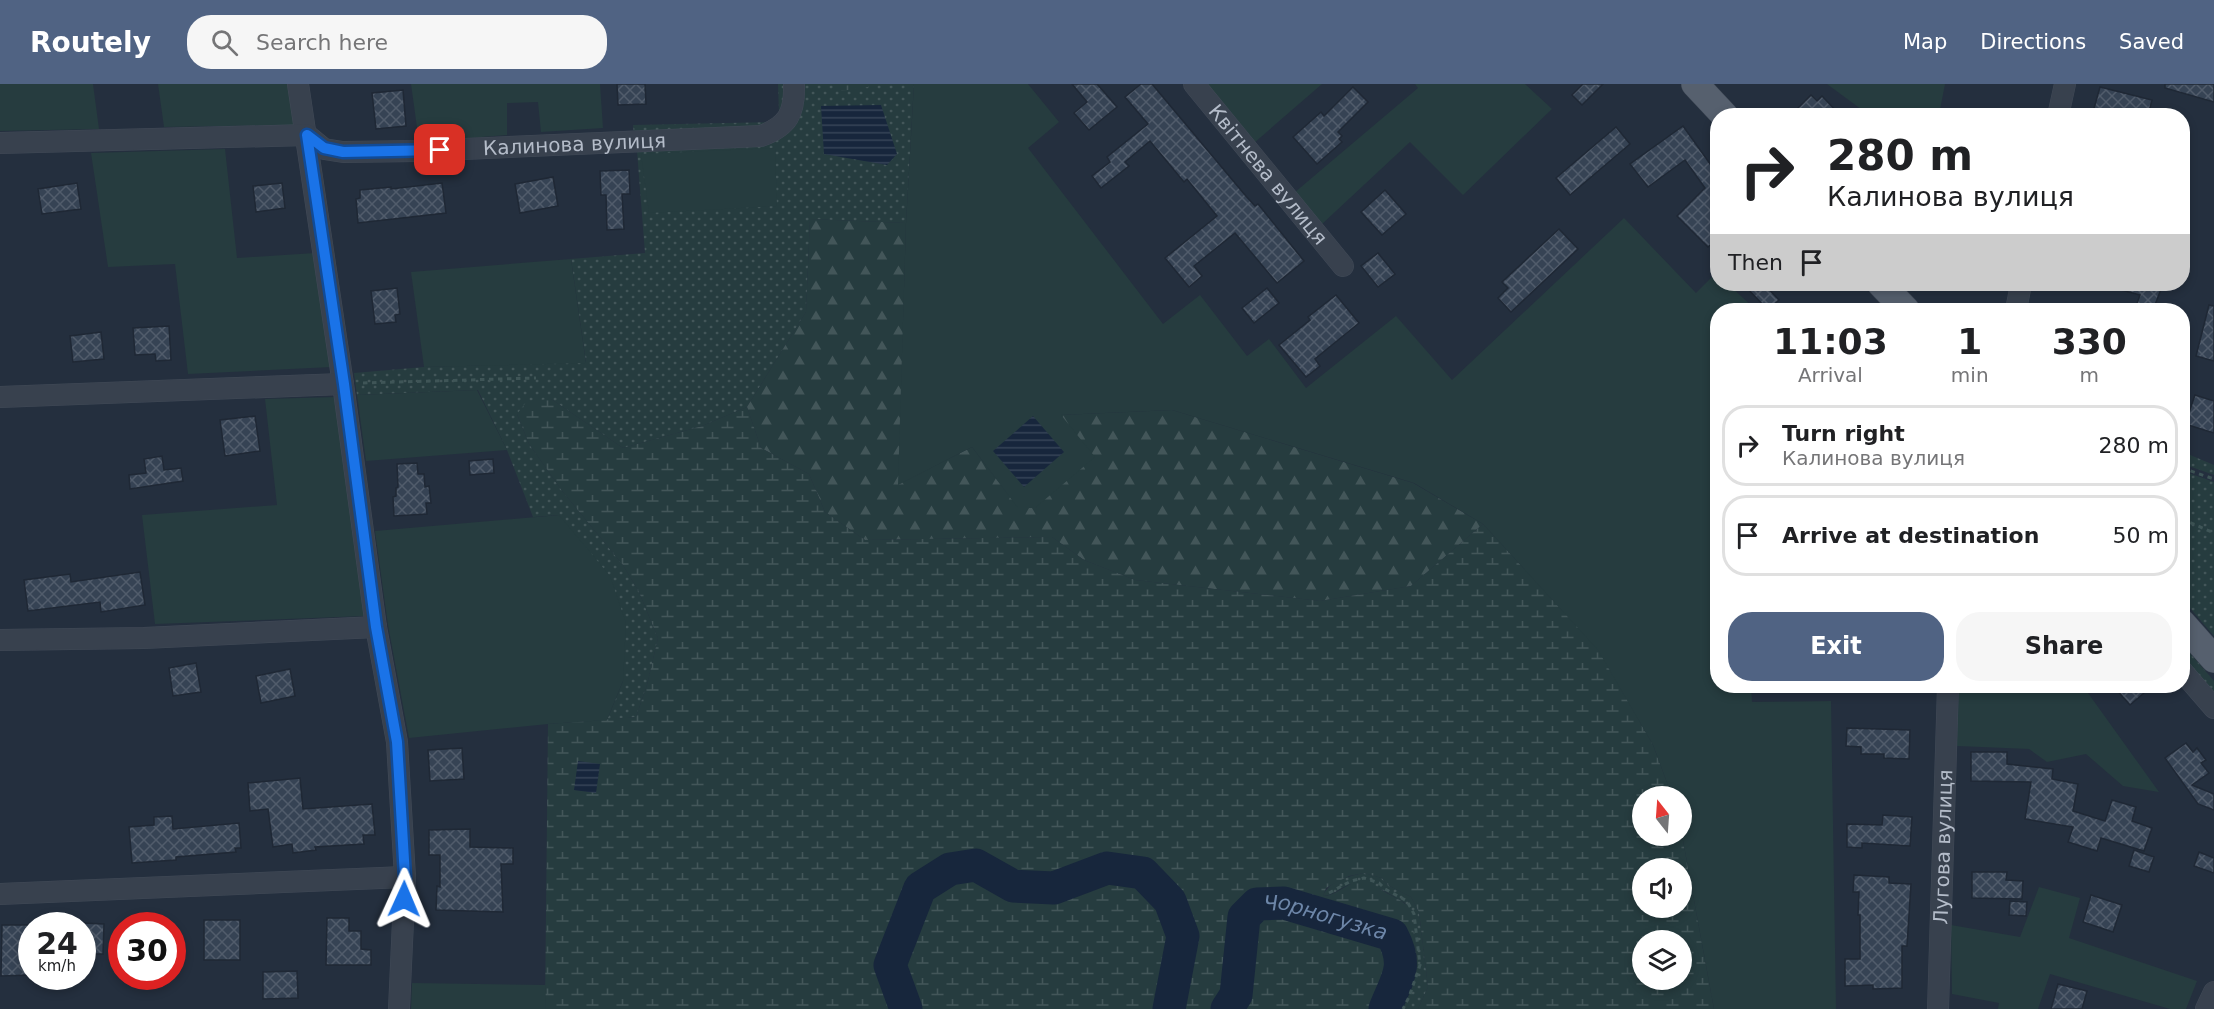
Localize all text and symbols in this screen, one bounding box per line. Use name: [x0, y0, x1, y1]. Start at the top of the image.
search box: [187, 15, 607, 69]
text: Routely: [30, 26, 151, 59]
icon: search: [208, 26, 241, 59]
text: Search here: [256, 30, 388, 55]
text: Map: [1903, 30, 1947, 54]
text: Directions: [1980, 30, 2086, 54]
text: Saved: [2119, 30, 2184, 54]
street label: Квітнева вулиця: [1204, 100, 1333, 249]
pin: [414, 124, 465, 175]
street label: Калинова вулиця: [482, 128, 666, 160]
text: 280 m: [1827, 131, 1973, 180]
icon: right: [1728, 132, 1806, 210]
icon: arrive: [423, 133, 456, 166]
text: Калинова вулиця: [1827, 181, 2074, 212]
icon: arrive: [1795, 246, 1828, 279]
text: Then: [1728, 250, 1783, 275]
text: 11:03: [1773, 321, 1888, 362]
text: 1: [1957, 321, 1982, 362]
text: 330: [2052, 321, 2127, 362]
text: Arrival: [1798, 363, 1863, 387]
text: min: [1951, 363, 1989, 387]
text: m: [2080, 363, 2099, 387]
text: Turn right: [1782, 421, 1905, 446]
icon: right: [1731, 429, 1764, 462]
text: 280 m: [2099, 433, 2169, 458]
text: Калинова вулиця: [1782, 446, 1965, 470]
icon: arrive: [1731, 519, 1764, 552]
text: Arrive at destination: [1782, 523, 2039, 548]
text: 50 m: [2113, 523, 2169, 548]
button: Exit: [1728, 612, 1944, 681]
button: Share: [1956, 612, 2172, 681]
street label: Лугова вулиця: [1929, 769, 1957, 925]
north arrow: [1632, 786, 1692, 846]
map controls: [1632, 786, 1692, 990]
button: sound: [1632, 858, 1692, 918]
position arrow: [372, 867, 436, 931]
water label: Чорногузка: [1263, 890, 1390, 945]
speed limit sign: 30: [108, 912, 186, 990]
text: 24: [36, 926, 78, 961]
button: layers: [1632, 930, 1692, 990]
text: km/h: [38, 957, 76, 975]

